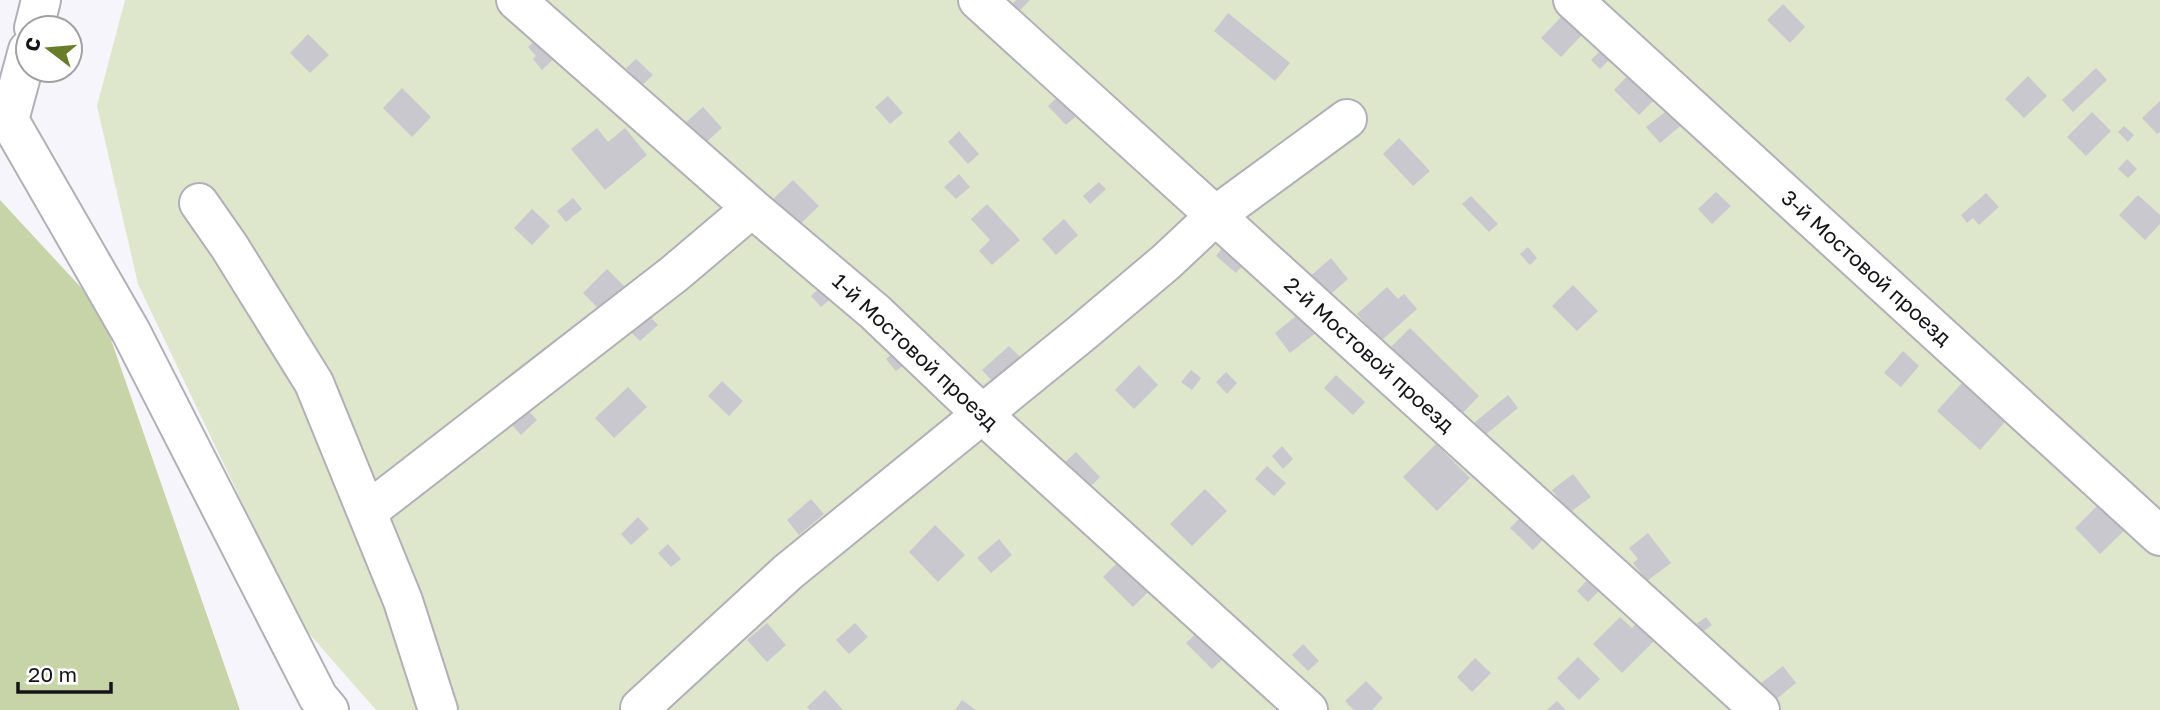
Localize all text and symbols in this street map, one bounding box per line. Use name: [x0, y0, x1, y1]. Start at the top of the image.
north arrow: [14, 14, 84, 84]
text: С: [19, 35, 45, 54]
street label: 3-й Мостовой проезд: [1776, 184, 1957, 351]
street label: 1-й Мостовой проезд: [827, 268, 1004, 435]
street label: 2-й Мостовой проезд: [1279, 271, 1460, 438]
scale bar: [18, 650, 110, 694]
text: 20 m: [28, 661, 77, 687]

